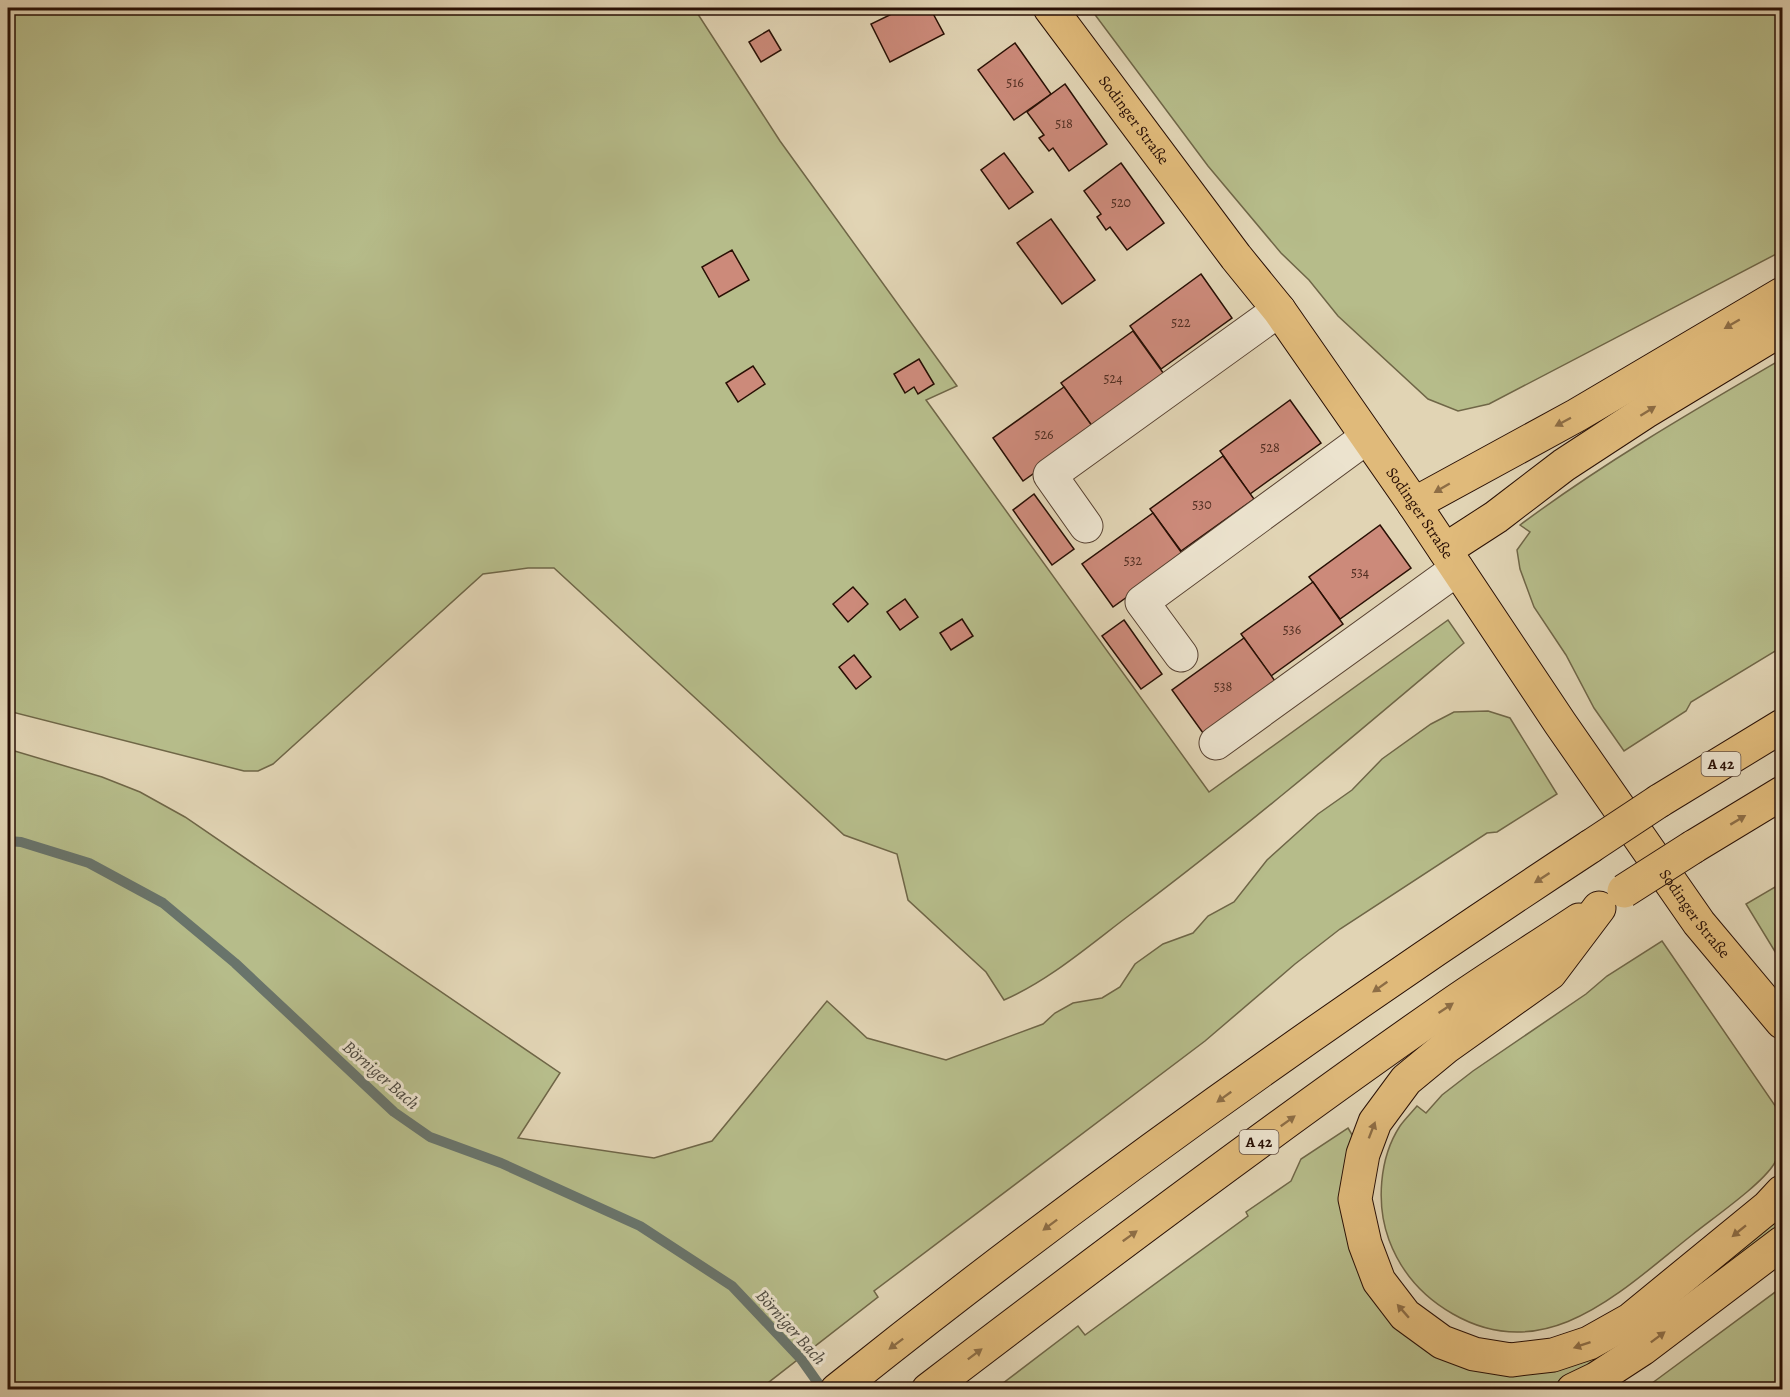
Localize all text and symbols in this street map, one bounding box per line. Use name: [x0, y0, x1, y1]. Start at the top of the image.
street label: Sodinger Straße: [1093, 71, 1174, 169]
house number: 516: [1006, 73, 1024, 92]
house number: 518: [1055, 114, 1073, 133]
house number: 520: [1111, 193, 1131, 212]
house number: 522: [1171, 313, 1191, 332]
one-way arrow: [1723, 319, 1740, 329]
house number: 524: [1103, 369, 1123, 388]
one-way arrow: [1640, 406, 1656, 417]
one-way arrow: [1555, 417, 1572, 427]
house number: 526: [1034, 425, 1054, 444]
house number: 528: [1260, 438, 1280, 457]
street label: Sodinger Straße: [1381, 463, 1459, 563]
one-way arrow: [1434, 483, 1451, 493]
house number: 530: [1192, 495, 1212, 514]
house number: 532: [1124, 551, 1143, 570]
house number: 534: [1351, 563, 1369, 582]
house number: 536: [1283, 620, 1301, 639]
house number: 538: [1214, 677, 1233, 696]
road number: A 42: [1702, 752, 1740, 776]
one-way arrow: [1730, 815, 1746, 826]
street label: Sodinger Straße: [1654, 865, 1735, 963]
one-way arrow: [1534, 872, 1550, 883]
one-way arrow: [1372, 981, 1388, 992]
one-way arrow: [1438, 1002, 1454, 1014]
water label: Börniger Bach: [337, 1035, 425, 1115]
one-way arrow: [1217, 1091, 1233, 1103]
one-way arrow: [1279, 1115, 1295, 1127]
one-way arrow: [1367, 1121, 1377, 1139]
road number: A 42: [1240, 1130, 1278, 1154]
one-way arrow: [1043, 1219, 1058, 1231]
one-way arrow: [1731, 1224, 1747, 1237]
one-way arrow: [1122, 1230, 1137, 1242]
water label: Börniger Bach: [750, 1284, 832, 1370]
one-way arrow: [1397, 1304, 1410, 1319]
one-way arrow: [1651, 1331, 1666, 1343]
one-way arrow: [888, 1337, 903, 1349]
one-way arrow: [1573, 1341, 1591, 1351]
one-way arrow: [967, 1348, 983, 1360]

